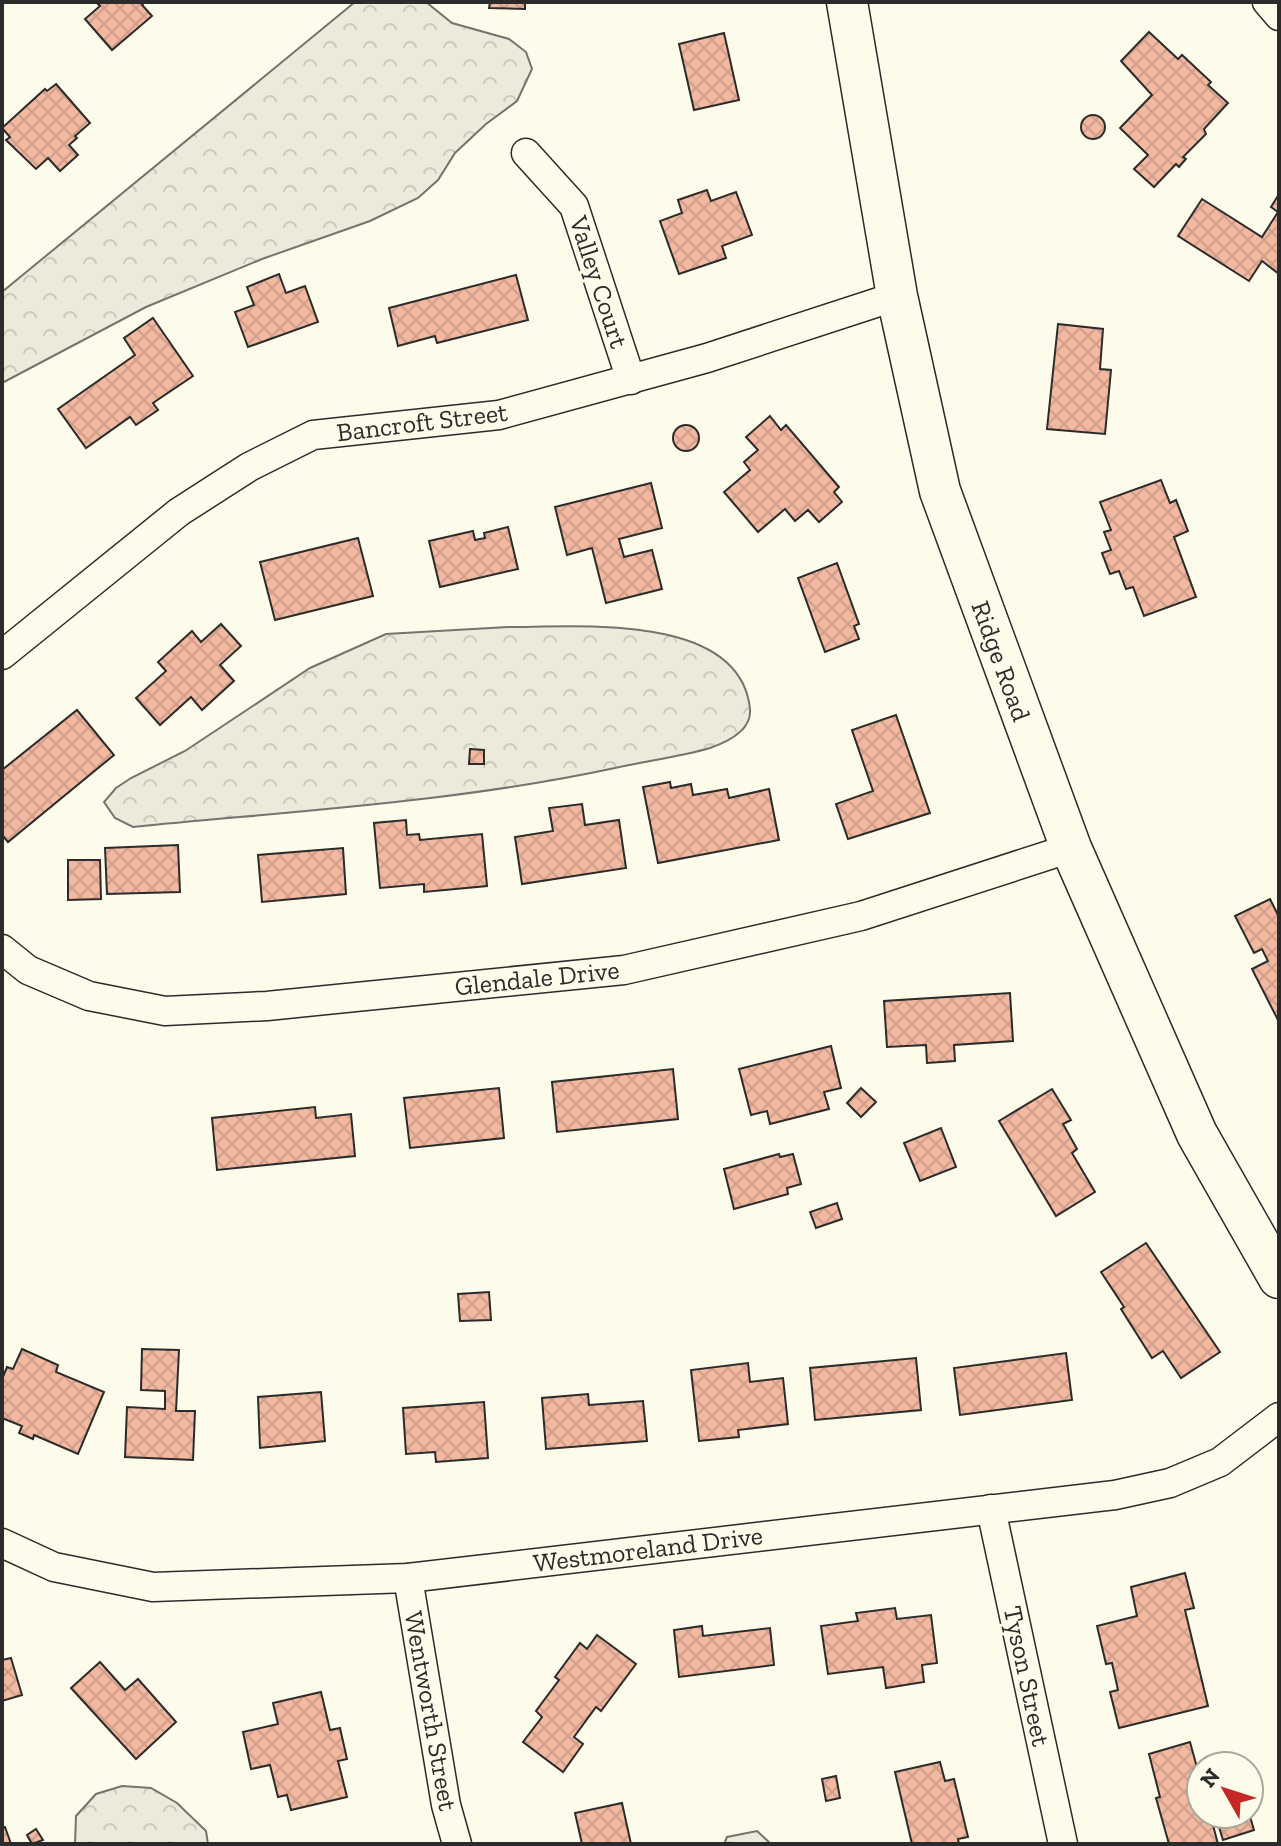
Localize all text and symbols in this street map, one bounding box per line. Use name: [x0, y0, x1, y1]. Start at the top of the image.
street label: Valley Court: [562, 211, 636, 353]
street label: Bancroft Street: [335, 396, 510, 448]
street label: Ridge Road: [964, 596, 1038, 726]
street label: Glendale Drive: [453, 953, 621, 1003]
street label: Westmoreland Drive: [531, 1519, 765, 1579]
street label: Tyson Street: [997, 1603, 1058, 1749]
street label: Wentworth Street: [398, 1609, 464, 1814]
north arrow: [1185, 1750, 1265, 1830]
text: N: [1194, 1763, 1226, 1793]

